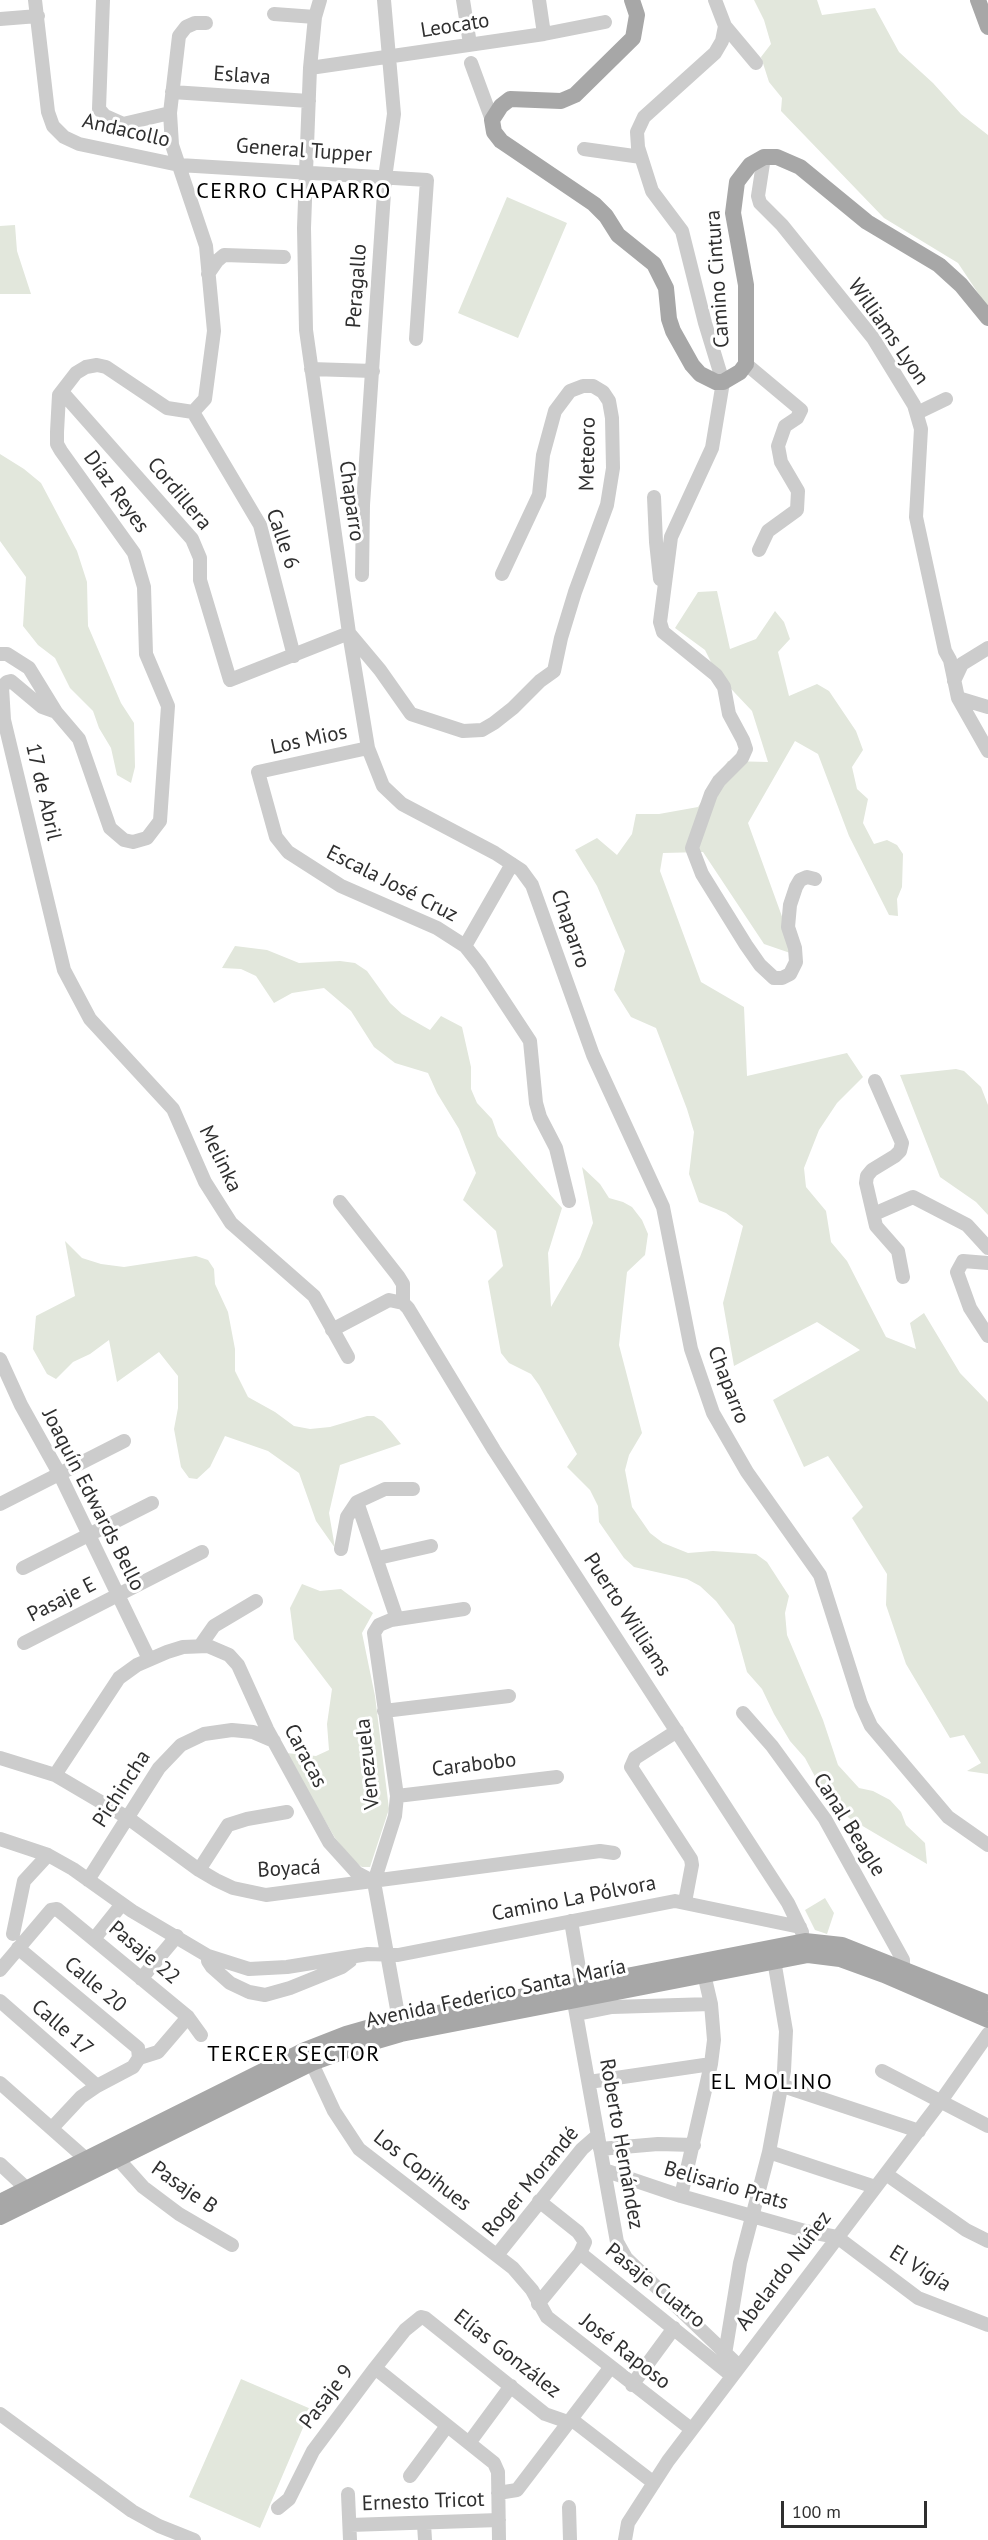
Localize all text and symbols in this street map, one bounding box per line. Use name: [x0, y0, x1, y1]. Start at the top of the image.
street label: Leocato: [419, 8, 491, 44]
street label: Eslava: [213, 61, 271, 91]
street label: Andacollo: [80, 109, 172, 153]
street label: General Tupper: [235, 134, 373, 168]
district label: CERRO CHAPARRO: [196, 179, 392, 205]
street label: Camino Cintura: [701, 209, 735, 349]
street label: Peragallo: [341, 243, 373, 329]
street label: Williams Lyon: [842, 274, 934, 390]
street label: Meteoro: [575, 417, 601, 491]
street label: Díaz Reyes: [78, 446, 154, 538]
street label: Cordillera: [141, 453, 217, 535]
street label: Chaparro: [333, 459, 369, 543]
street label: Calle 6: [260, 506, 304, 572]
street label: Los Mios: [268, 720, 350, 760]
street label: 17 de Abril: [20, 741, 66, 843]
street label: Escala José Cruz: [322, 840, 462, 928]
street label: Chaparro: [545, 887, 595, 971]
street label: Melinka: [193, 1122, 247, 1196]
street label: Chaparro: [702, 1343, 754, 1427]
street label: Joaquín Edwards Bello: [36, 1405, 150, 1595]
street label: Puerto Williams: [578, 1549, 676, 1681]
street label: Pasaje E: [23, 1572, 101, 1628]
street label: Venezuela: [351, 1717, 385, 1811]
street label: Caracas: [278, 1720, 332, 1792]
street label: Pichincha: [88, 1746, 156, 1832]
street label: Carabobo: [430, 1747, 518, 1783]
street label: Canal Beagle: [807, 1769, 891, 1881]
street label: Boyacá: [257, 1855, 321, 1883]
street label: Camino La Pólvora: [490, 1871, 658, 1927]
street label: Pasaje 22: [103, 1916, 185, 1990]
street label: Calle 20: [59, 1952, 131, 2018]
street label: Avenida Federico Santa María: [364, 1954, 628, 2034]
street label: Calle 17: [26, 1994, 98, 2062]
district label: TERCER SECTOR: [207, 2042, 381, 2068]
street label: Roberto Hernández: [594, 2057, 648, 2231]
district label: EL MOLINO: [711, 2070, 833, 2096]
street label: Roger Morandé: [478, 2122, 584, 2242]
street label: Los Copihues: [368, 2125, 476, 2217]
street label: Pasaje B: [146, 2156, 222, 2220]
street label: Belisario Prats: [661, 2156, 791, 2216]
street label: Abelardo Núñez: [731, 2206, 837, 2336]
street label: Pasaje Cuatro: [600, 2238, 710, 2334]
street label: El Vigía: [885, 2240, 955, 2298]
street label: Elías González: [448, 2304, 566, 2404]
street label: José Raposo: [575, 2309, 675, 2395]
street label: Pasaje 9: [295, 2360, 359, 2434]
street label: Ernesto Tricot: [361, 2487, 485, 2517]
scale bar: [784, 2489, 930, 2527]
text: 100 m: [792, 2500, 841, 2523]

